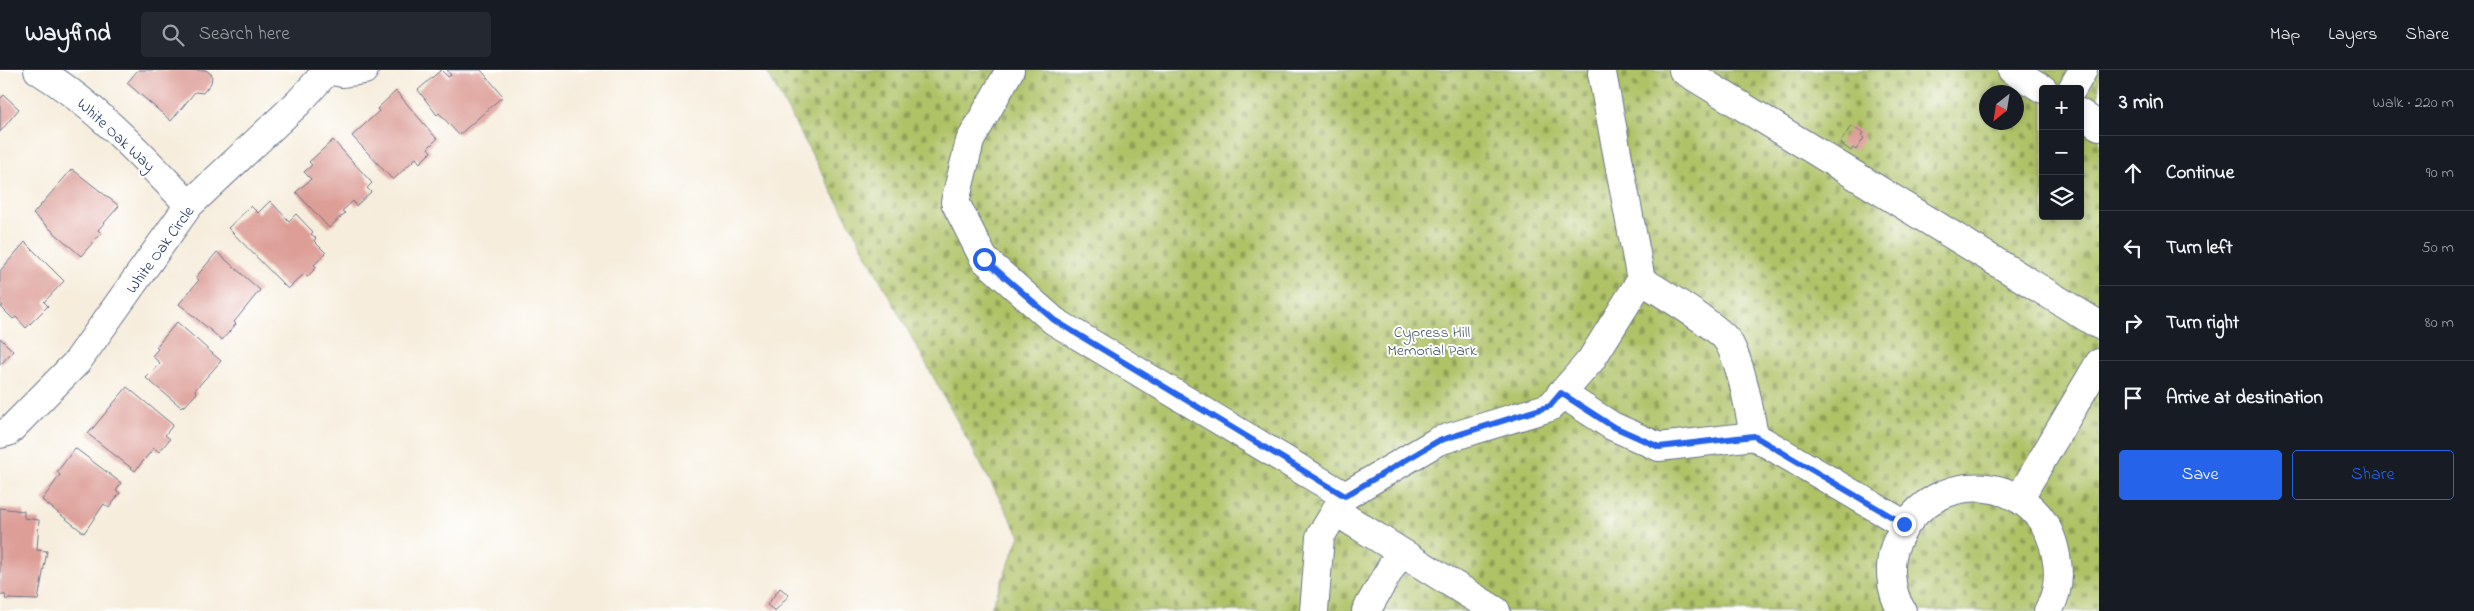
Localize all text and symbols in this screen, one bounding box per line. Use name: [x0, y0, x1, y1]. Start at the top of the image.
search box: [141, 12, 491, 57]
text: Wayfind: [25, 17, 111, 52]
icon: search: [159, 21, 187, 49]
text: Search here: [199, 21, 290, 48]
text: Map: [2270, 22, 2300, 48]
text: Layers: [2328, 22, 2378, 48]
text: Share: [2406, 22, 2449, 48]
north arrow: [1979, 85, 2024, 130]
map controls: [2039, 85, 2084, 220]
button: +: [2039, 85, 2084, 130]
text: 3 min: [2119, 88, 2163, 118]
text: Walk · 220 m: [2373, 91, 2454, 115]
street label: White Oak Way: [71, 93, 160, 178]
button: −: [2039, 130, 2084, 175]
icon: ahead: [2119, 159, 2147, 187]
text: Continue: [2166, 160, 2234, 187]
text: 90 m: [2426, 161, 2454, 185]
button: layers: [2039, 175, 2084, 220]
street label: White Oak Circle: [121, 201, 201, 299]
icon: left: [2119, 234, 2147, 262]
text: Turn left: [2166, 235, 2233, 262]
text: 50 m: [2422, 236, 2454, 260]
route start: [973, 248, 996, 271]
icon: right: [2119, 309, 2147, 337]
text: Turn right: [2166, 310, 2239, 337]
text: 80 m: [2425, 311, 2454, 335]
park label: Cypress Hill Memorial Park: [1387, 321, 1478, 363]
icon: arrive: [2119, 384, 2147, 412]
text: Arrive at destination: [2166, 385, 2323, 412]
button: Save: [2119, 450, 2282, 500]
button: Share: [2292, 450, 2454, 500]
route end: [1893, 513, 1916, 536]

